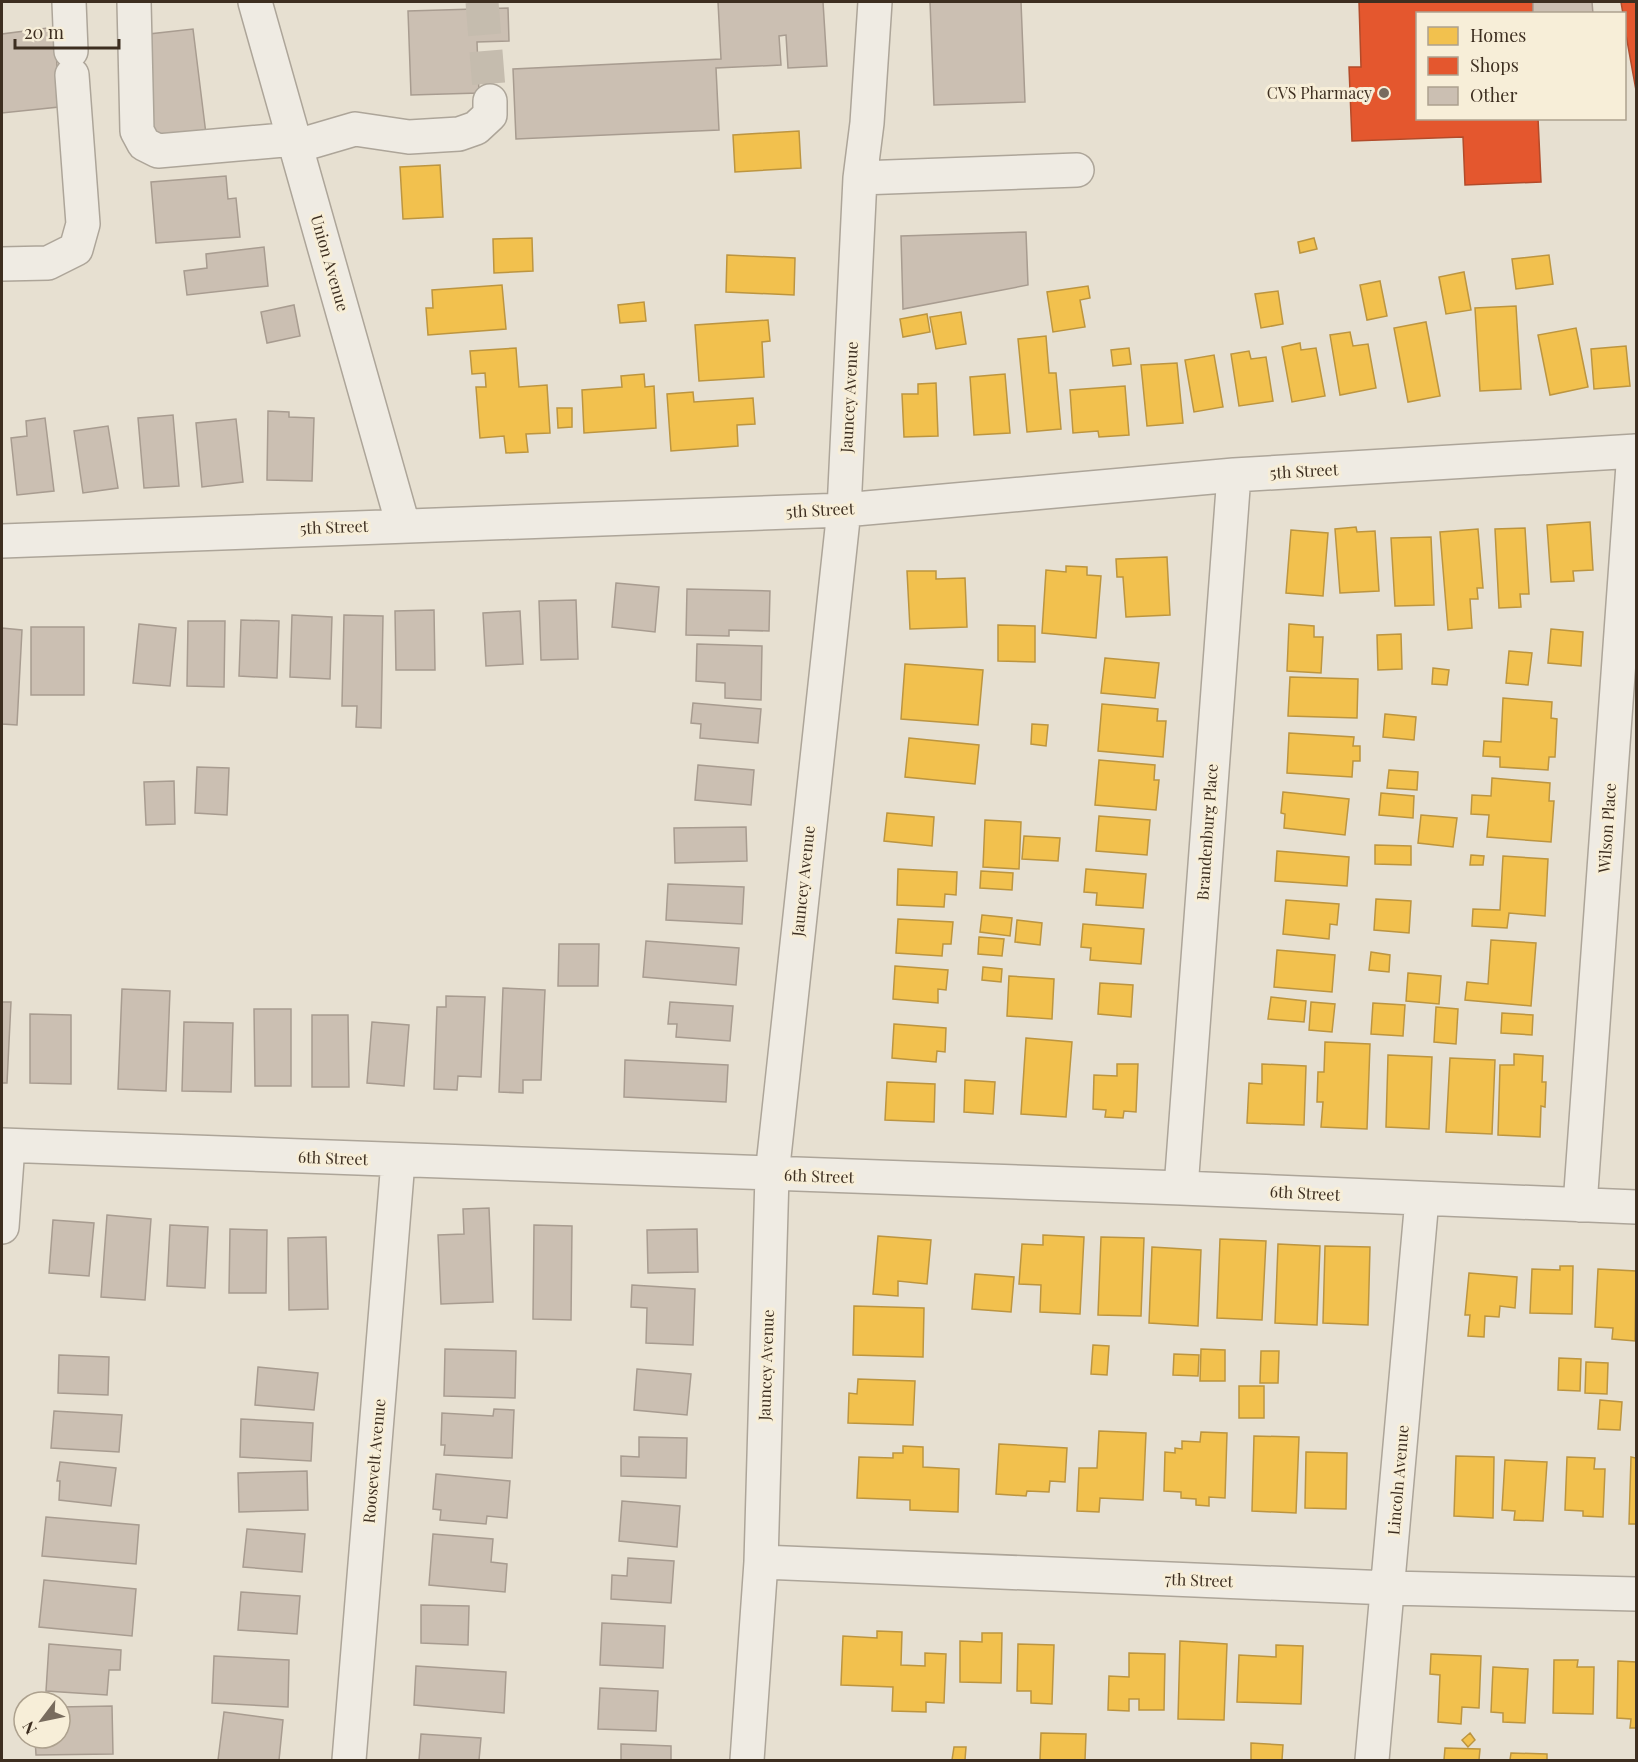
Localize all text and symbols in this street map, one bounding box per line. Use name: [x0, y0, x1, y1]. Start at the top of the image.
scale bar: [15, 12, 118, 50]
legend: [1416, 12, 1626, 120]
text: 20 m: [24, 20, 64, 44]
text: Homes: [1470, 23, 1526, 47]
text: Shops: [1470, 53, 1519, 77]
place label: CVS Pharmacy: [1267, 82, 1372, 103]
text: Other: [1470, 83, 1517, 107]
marker: CVS Pharmacy: [1377, 86, 1391, 100]
street label: Union Avenue: [307, 212, 354, 314]
street label: Jauncey Avenue: [835, 341, 862, 454]
street label: 5th Street: [1269, 458, 1339, 483]
street label: 5th Street: [785, 497, 855, 522]
street label: 5th Street: [299, 515, 369, 538]
street label: Brandenburg Place: [1191, 763, 1222, 901]
street label: Wilson Place: [1593, 782, 1620, 875]
street label: Jauncey Avenue: [786, 825, 819, 938]
street label: 6th Street: [298, 1146, 369, 1169]
street label: 6th Street: [784, 1164, 855, 1187]
street label: 6th Street: [1269, 1180, 1341, 1205]
street label: Jauncey Avenue: [753, 1309, 778, 1422]
street label: Roosevelt Avenue: [358, 1398, 389, 1524]
street label: Lincoln Avenue: [1382, 1424, 1413, 1536]
street label: 7th Street: [1164, 1568, 1234, 1591]
north arrow: [12, 1690, 72, 1750]
text: N: [17, 1717, 41, 1739]

